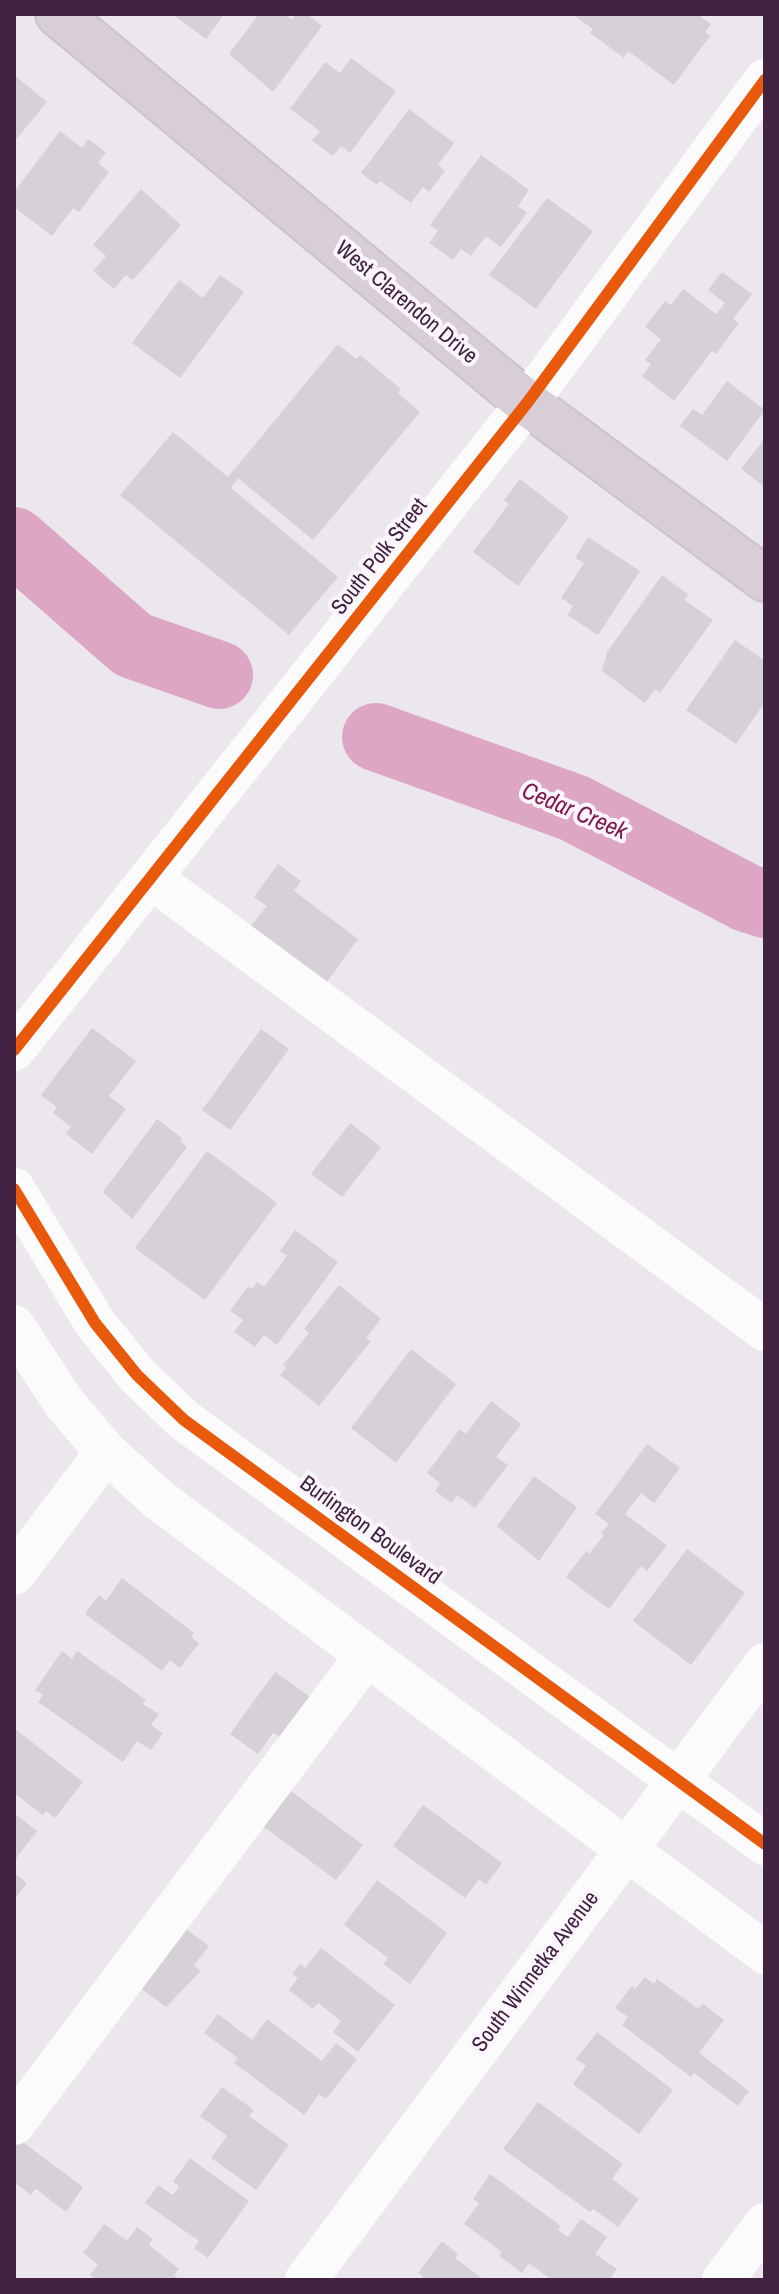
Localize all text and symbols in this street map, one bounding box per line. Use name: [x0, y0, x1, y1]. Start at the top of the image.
street label: West Clarendon Drive: [330, 236, 482, 370]
street label: South Polk Street: [326, 494, 434, 620]
water label: Cedar Creek: [517, 777, 631, 847]
street label: Burlington Boulevard: [294, 1471, 446, 1591]
street label: South Winnetka Avenue: [467, 1886, 605, 2058]

